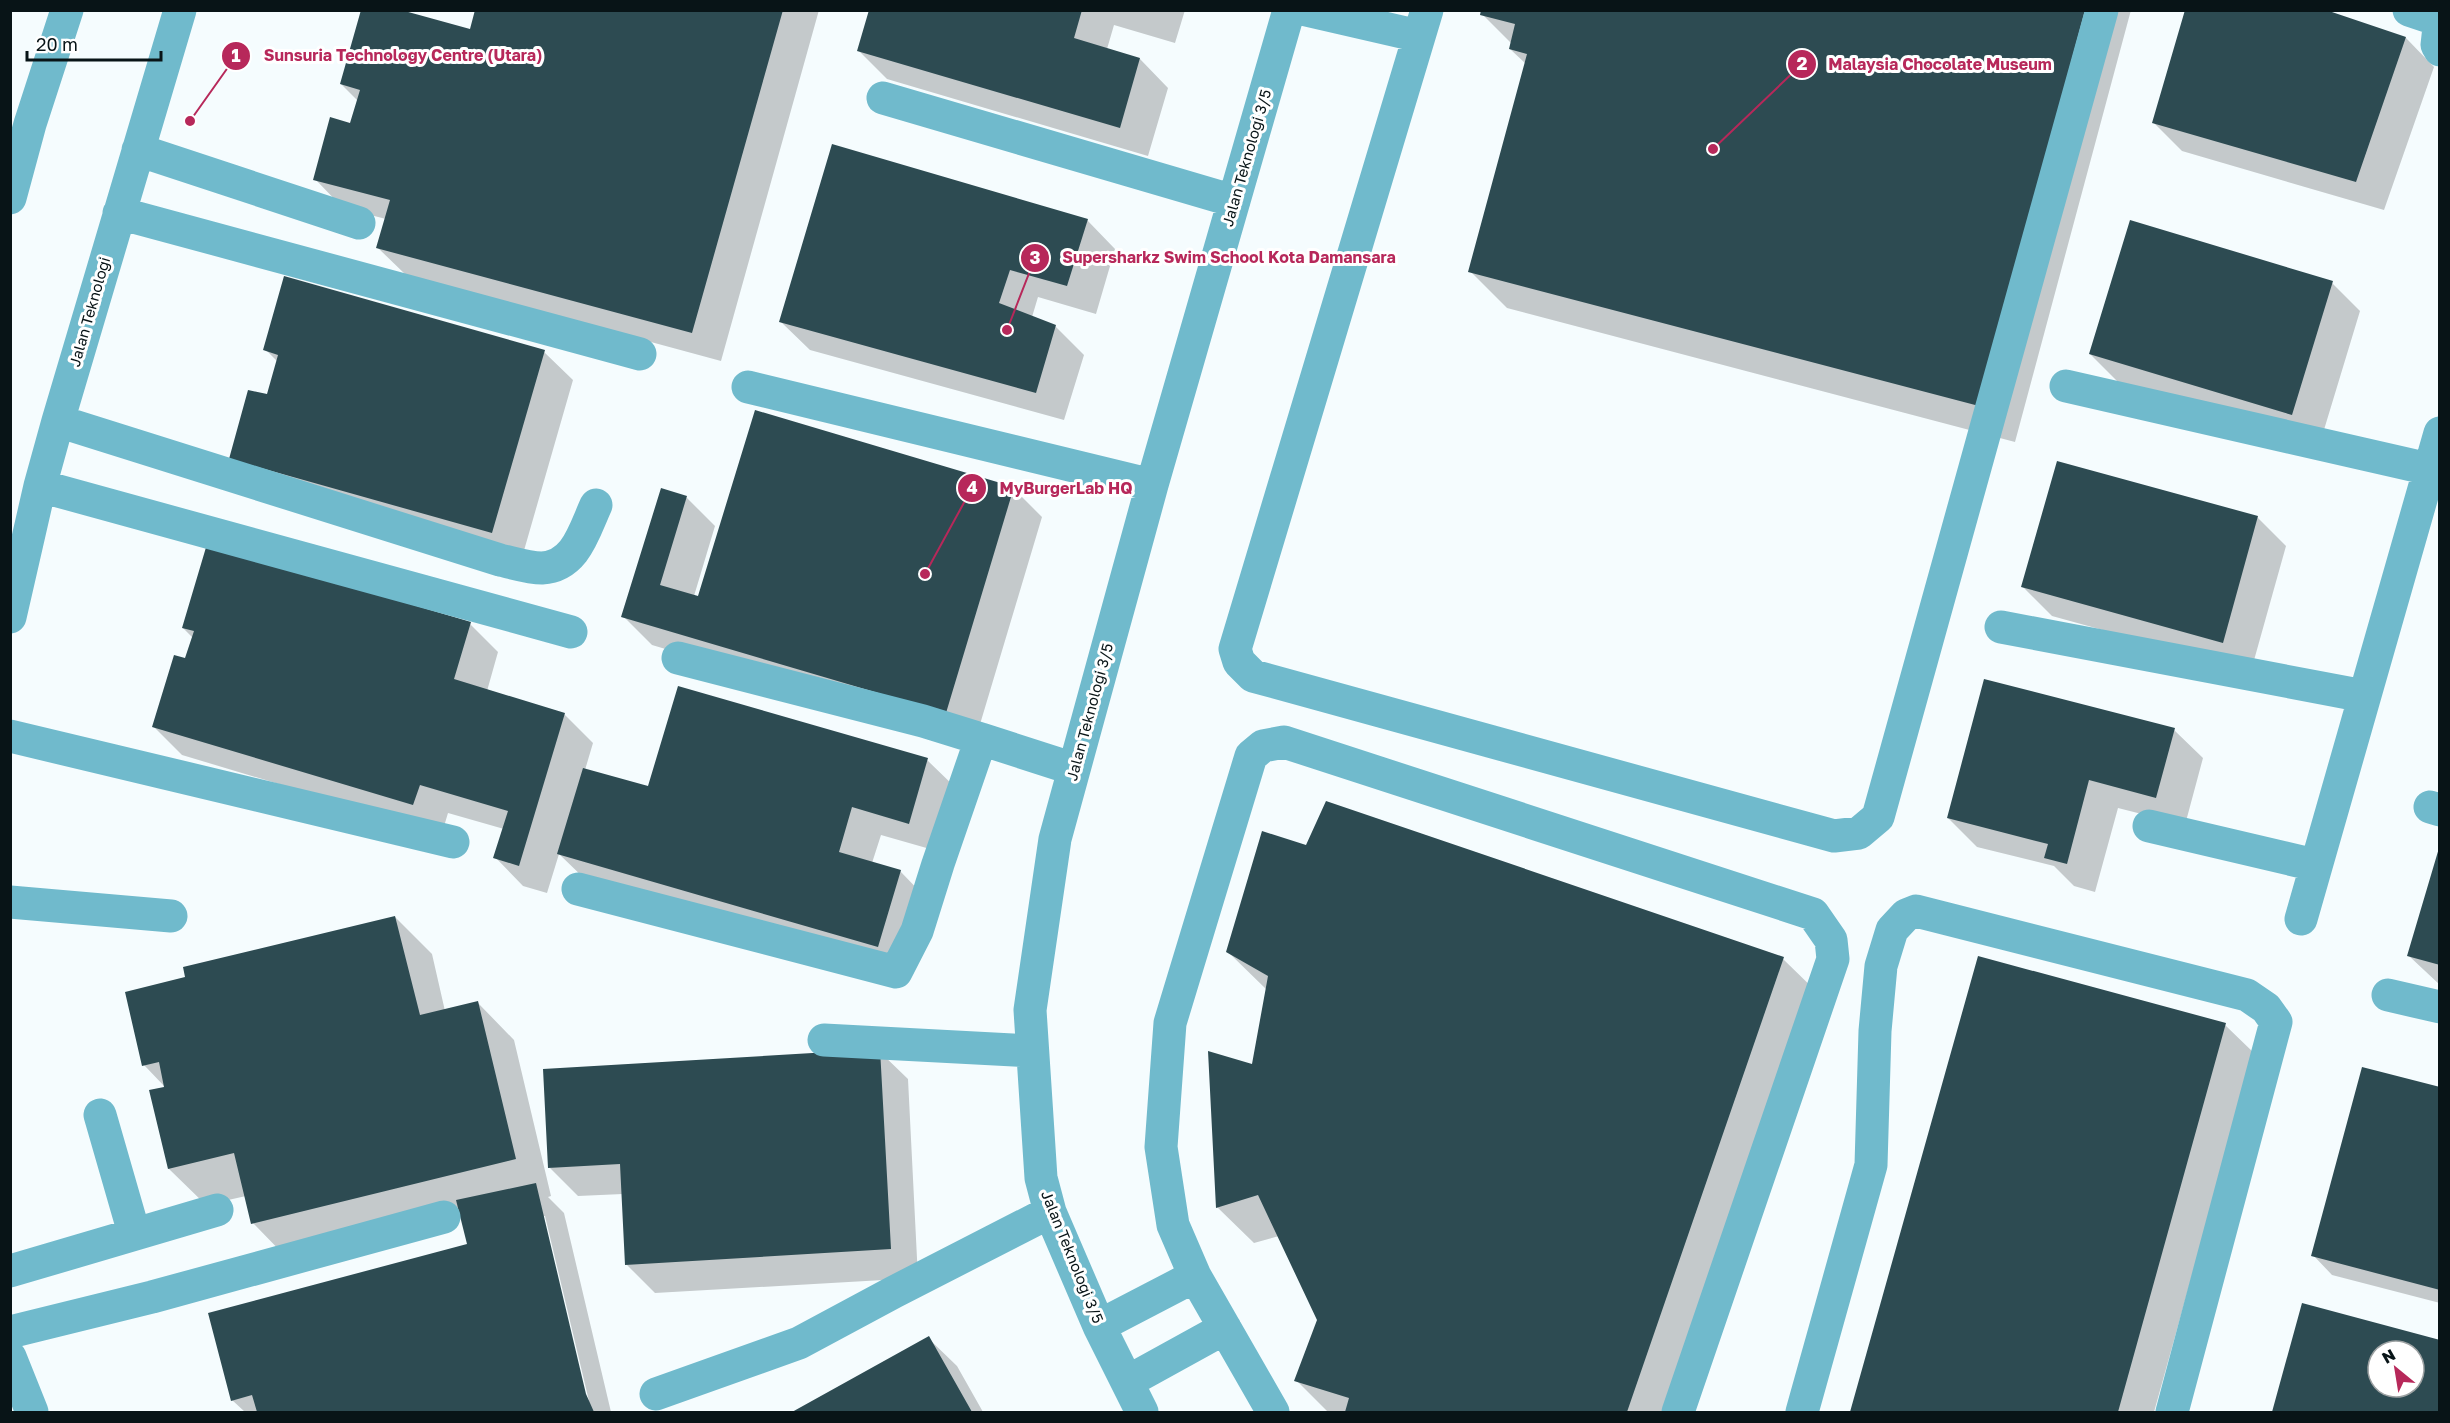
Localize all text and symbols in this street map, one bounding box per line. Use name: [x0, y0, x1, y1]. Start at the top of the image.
scale bar: [27, 24, 160, 62]
text: 20 m: [36, 33, 78, 55]
callout: Sunsuria Technology Centre (Utara): [221, 39, 554, 73]
text: 1: [231, 44, 241, 66]
text: Sunsuria Technology Centre (Utara): [264, 45, 542, 65]
callout: Malaysia Chocolate Museum: [1787, 47, 2064, 81]
text: 2: [1797, 52, 1808, 74]
text: Malaysia Chocolate Museum: [1828, 54, 2052, 74]
street label: Jalan Teknologi 3/5: [1218, 87, 1274, 228]
callout: Supersharkz Swim School Kota Damansara: [1020, 241, 1408, 275]
text: 3: [1030, 246, 1041, 268]
text: Supersharkz Swim School Kota Damansara: [1062, 247, 1396, 267]
street label: Jalan Teknologi: [65, 255, 113, 369]
callout: MyBurgerLab HQ: [957, 471, 1144, 505]
text: 4: [966, 476, 978, 498]
text: MyBurgerLab HQ: [999, 478, 1133, 498]
street label: Jalan Teknologi 3/5: [1062, 641, 1116, 783]
street label: Jalan Teknologi 3/5: [1038, 1188, 1108, 1326]
north arrow: [2366, 1339, 2426, 1399]
text: N: [2378, 1344, 2399, 1368]

